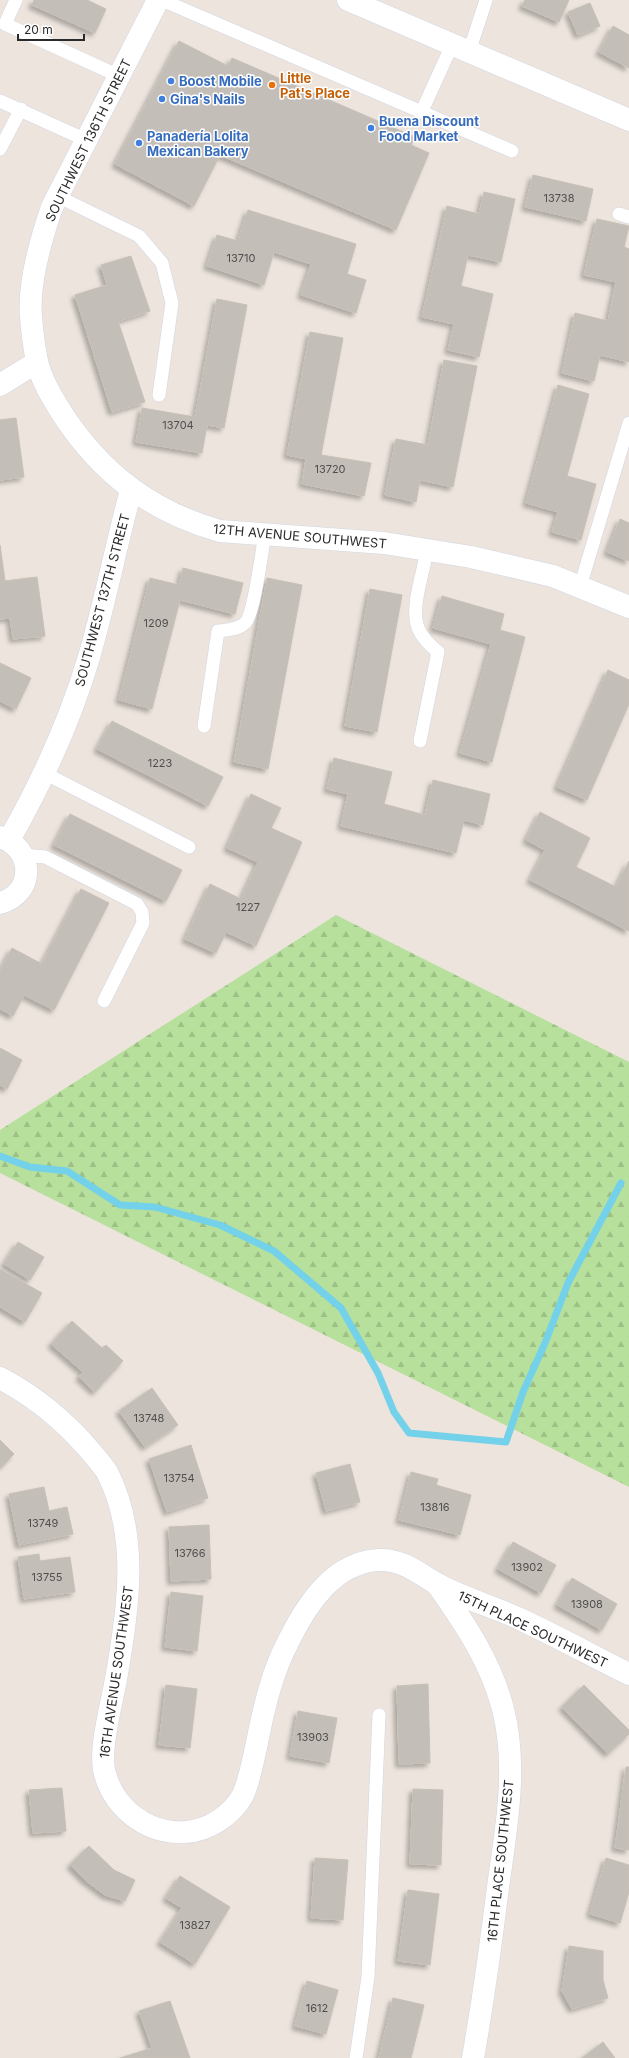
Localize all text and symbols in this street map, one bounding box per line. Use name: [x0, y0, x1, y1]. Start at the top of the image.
scale bar: [18, 16, 84, 42]
text: 20 m: [24, 22, 53, 37]
street label: SOUTHWEST 136TH STREET: [42, 56, 134, 224]
place label: Little Pat's Place: [280, 70, 350, 101]
place label: Boost Mobile: [179, 73, 262, 89]
marker: Boost Mobile: [166, 76, 176, 86]
marker: Little Pat's Place: [267, 80, 277, 90]
place label: Gina's Nails: [170, 91, 245, 107]
marker: Gina's Nails: [157, 94, 167, 104]
place label: Buena Discount Food Market: [379, 113, 479, 144]
marker: Buena Discount Food Market: [366, 123, 376, 133]
place label: Panadería Lolita Mexican Bakery: [147, 128, 249, 159]
marker: Panadería Lolita Mexican Bakery: [134, 138, 144, 148]
house number: 13738: [544, 191, 575, 205]
house number: 13710: [227, 251, 256, 265]
house number: 13704: [162, 418, 194, 432]
house number: 13720: [314, 462, 346, 476]
street label: SOUTHWEST 137TH STREET: [71, 512, 133, 688]
street label: 12TH AVENUE SOUTHWEST: [213, 520, 387, 552]
house number: 1209: [144, 616, 169, 630]
house number: 1223: [148, 756, 173, 770]
house number: 1227: [236, 900, 260, 914]
house number: 13748: [134, 1411, 165, 1425]
house number: 13754: [163, 1471, 195, 1485]
house number: 13816: [420, 1500, 450, 1514]
house number: 13749: [28, 1516, 59, 1530]
house number: 13766: [175, 1546, 206, 1560]
house number: 13902: [511, 1560, 543, 1574]
house number: 13755: [32, 1570, 63, 1584]
street label: 16TH AVENUE SOUTHWEST: [96, 1585, 136, 1759]
street label: 15TH PLACE SOUTHWEST: [456, 1587, 610, 1671]
house number: 13908: [571, 1597, 603, 1611]
house number: 13903: [297, 1730, 329, 1744]
street label: 16TH PLACE SOUTHWEST: [483, 1779, 517, 1943]
house number: 13827: [179, 1918, 211, 1932]
house number: 1612: [306, 2001, 328, 2015]

